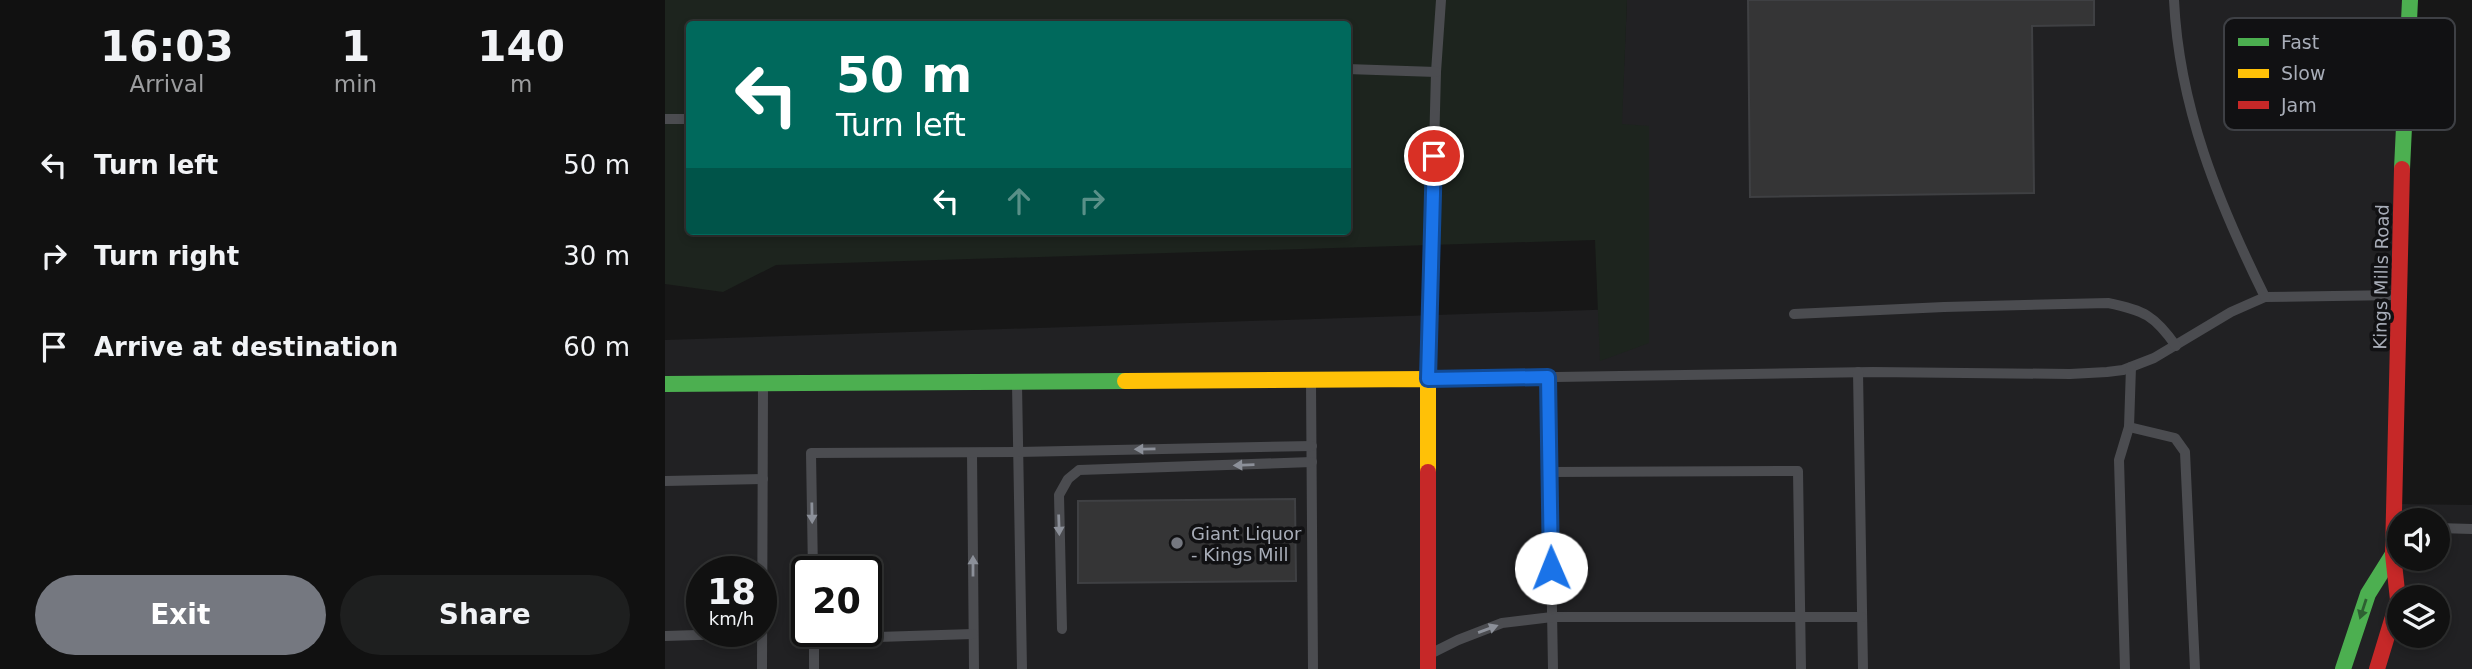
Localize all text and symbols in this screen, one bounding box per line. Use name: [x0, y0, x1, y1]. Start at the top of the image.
legend: [2224, 18, 2455, 130]
text: 16:03: [100, 22, 234, 71]
text: 1: [341, 22, 370, 71]
text: 140: [477, 22, 565, 71]
text: Fast: [2281, 31, 2319, 53]
text: 50 m: [836, 47, 972, 104]
icon: left: [721, 49, 812, 140]
text: Slow: [2281, 62, 2326, 84]
text: Arrival: [130, 71, 204, 97]
text: min: [334, 71, 377, 97]
text: m: [510, 71, 532, 97]
text: Jam: [2280, 94, 2317, 116]
text: Turn left: [836, 106, 966, 144]
pin: [1404, 126, 1464, 186]
icon: arrive: [1415, 137, 1453, 175]
icon: left: [35, 146, 73, 184]
text: Turn left: [94, 150, 218, 180]
text: 50 m: [563, 150, 630, 180]
icon: left: [927, 182, 965, 220]
icon: ahead: [1000, 182, 1038, 220]
icon: right: [1073, 182, 1111, 220]
street label: Kings Mills Road: [2369, 204, 2393, 350]
icon: right: [35, 237, 73, 275]
text: Turn right: [94, 241, 239, 271]
text: 30 m: [563, 241, 630, 271]
icon: arrive: [35, 328, 73, 366]
text: Arrive at destination: [94, 332, 398, 362]
text: 60 m: [563, 332, 630, 362]
one-way arrow: [1134, 444, 1156, 455]
one-way arrow: [1232, 459, 1254, 470]
one-way arrow: [806, 502, 818, 524]
map controls: [2387, 508, 2450, 648]
button: sound: [2387, 508, 2450, 571]
one-way arrow: [1054, 514, 1065, 536]
place label: Giant Liquor - Kings Mill: [1191, 523, 1302, 565]
position arrow: [1514, 531, 1588, 605]
marker: Giant Liquor - Kings Mill: [1169, 535, 1185, 551]
one-way arrow: [967, 554, 979, 576]
speed limit sign: 20: [791, 556, 882, 647]
text: 18: [707, 572, 756, 612]
button: Exit: [35, 575, 326, 655]
button: Share: [340, 575, 630, 655]
button: layers: [2387, 585, 2450, 648]
one-way arrow: [2357, 598, 2367, 619]
text: km/h: [709, 608, 754, 629]
one-way arrow: [1477, 623, 1498, 634]

